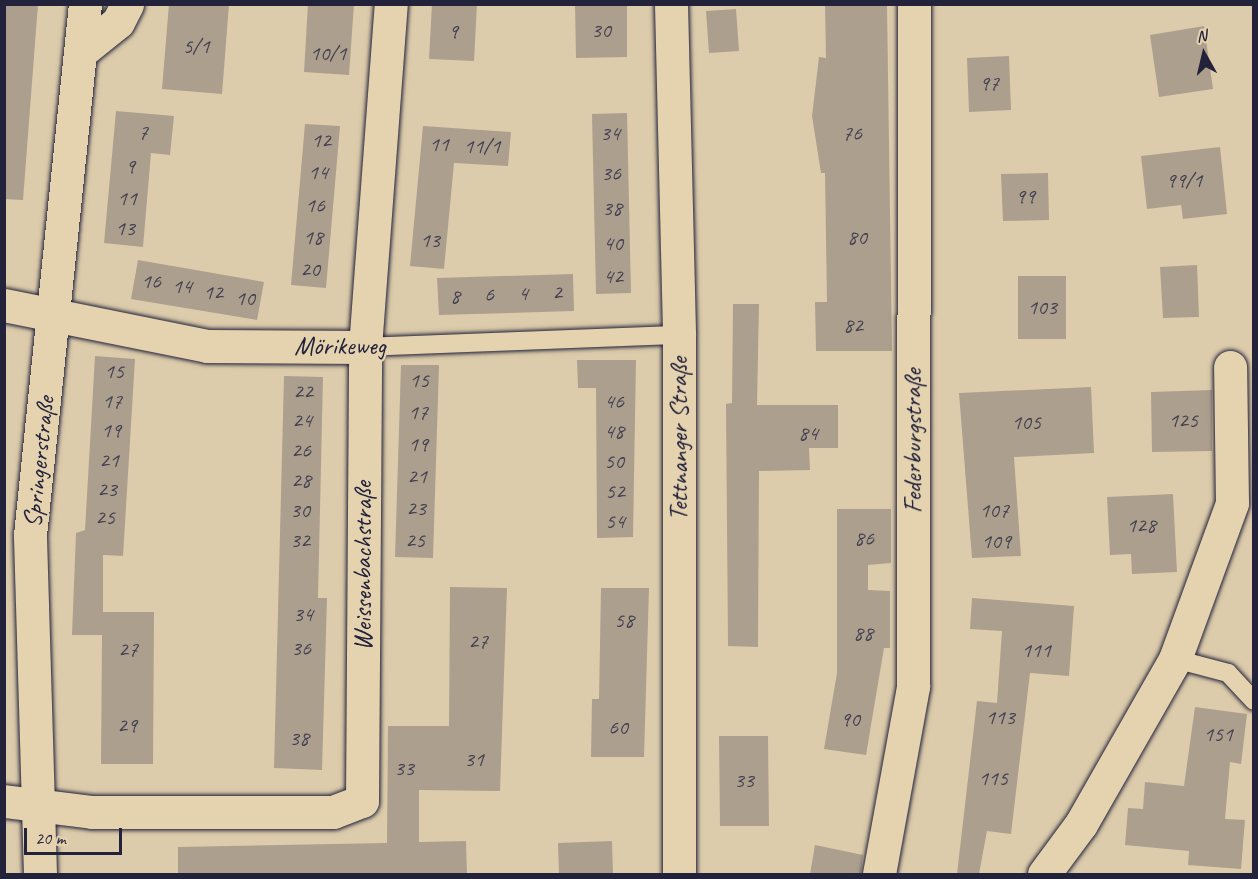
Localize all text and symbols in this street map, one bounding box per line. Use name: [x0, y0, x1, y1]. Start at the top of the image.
house number: 30: [591, 18, 611, 44]
house number: 9: [448, 19, 458, 45]
north arrow: [1174, 24, 1234, 84]
text: N: [1195, 26, 1208, 47]
house number: 5/1: [182, 34, 210, 60]
house number: 10/1: [310, 41, 346, 67]
house number: 97: [979, 71, 999, 97]
house number: 7: [138, 120, 148, 146]
house number: 34: [600, 121, 620, 147]
house number: 76: [842, 121, 862, 147]
house number: 12: [311, 128, 331, 154]
house number: 11: [429, 132, 449, 158]
house number: 11/1: [464, 134, 500, 160]
house number: 9: [125, 154, 135, 180]
house number: 14: [308, 160, 328, 186]
house number: 36: [601, 161, 621, 187]
house number: 99/1: [1166, 168, 1202, 194]
house number: 99: [1015, 184, 1035, 210]
house number: 11: [117, 186, 137, 212]
house number: 16: [305, 193, 325, 219]
house number: 38: [602, 196, 622, 222]
house number: 13: [115, 216, 135, 242]
house number: 18: [303, 225, 323, 251]
house number: 80: [847, 225, 867, 251]
house number: 13: [420, 228, 440, 254]
house number: 40: [603, 231, 623, 257]
house number: 20: [300, 257, 320, 283]
house number: 42: [603, 264, 623, 290]
house number: 16: [141, 269, 161, 295]
house number: 14: [172, 274, 192, 300]
house number: 12: [203, 280, 223, 306]
house number: 2: [552, 280, 562, 306]
house number: 4: [518, 281, 528, 307]
house number: 6: [484, 282, 494, 308]
house number: 8: [450, 284, 460, 310]
house number: 10: [235, 286, 255, 312]
house number: 103: [1027, 295, 1057, 321]
house number: 82: [843, 313, 863, 339]
street label: Mörikeweg: [294, 330, 386, 362]
street label: Tettnanger Straße: [663, 357, 695, 521]
house number: 15: [104, 359, 124, 385]
house number: 15: [409, 368, 429, 394]
street label: Federburgstraße: [897, 369, 929, 513]
house number: 22: [293, 379, 313, 405]
house number: 17: [102, 389, 122, 415]
house number: 46: [604, 389, 624, 415]
street label: Springerstraße: [17, 395, 61, 529]
house number: 17: [408, 400, 428, 426]
house number: 24: [292, 408, 312, 434]
house number: 125: [1168, 408, 1198, 434]
house number: 105: [1011, 410, 1041, 436]
house number: 19: [101, 418, 121, 444]
house number: 48: [604, 419, 624, 445]
house number: 84: [798, 421, 818, 447]
house number: 19: [408, 432, 428, 458]
house number: 26: [291, 438, 311, 464]
house number: 21: [99, 448, 119, 474]
house number: 50: [604, 449, 624, 475]
house number: 21: [407, 464, 427, 490]
house number: 28: [291, 468, 311, 494]
house number: 23: [97, 477, 117, 503]
house number: 52: [605, 479, 625, 505]
street label: Weissenbachstraße: [347, 481, 379, 651]
house number: 23: [406, 496, 426, 522]
house number: 30: [290, 498, 310, 524]
house number: 107: [979, 498, 1009, 524]
house number: 25: [95, 505, 115, 531]
house number: 54: [605, 509, 625, 535]
house number: 128: [1126, 513, 1156, 539]
house number: 86: [854, 526, 874, 552]
house number: 32: [290, 528, 310, 554]
house number: 25: [405, 528, 425, 554]
house number: 109: [981, 529, 1011, 555]
house number: 34: [293, 602, 313, 628]
house number: 58: [614, 608, 634, 634]
house number: 88: [853, 621, 873, 647]
house number: 27: [468, 629, 488, 655]
house number: 36: [291, 636, 311, 662]
house number: 27: [118, 637, 138, 663]
house number: 111: [1021, 638, 1051, 664]
house number: 113: [985, 705, 1015, 731]
house number: 90: [840, 707, 860, 733]
house number: 29: [117, 713, 137, 739]
house number: 60: [608, 715, 628, 741]
house number: 151: [1203, 722, 1233, 748]
house number: 38: [289, 726, 309, 752]
house number: 31: [464, 747, 484, 773]
house number: 33: [394, 756, 414, 782]
house number: 115: [978, 766, 1008, 792]
house number: 33: [734, 768, 754, 794]
scale bar: [27, 816, 124, 854]
text: 20 m: [35, 827, 66, 849]

